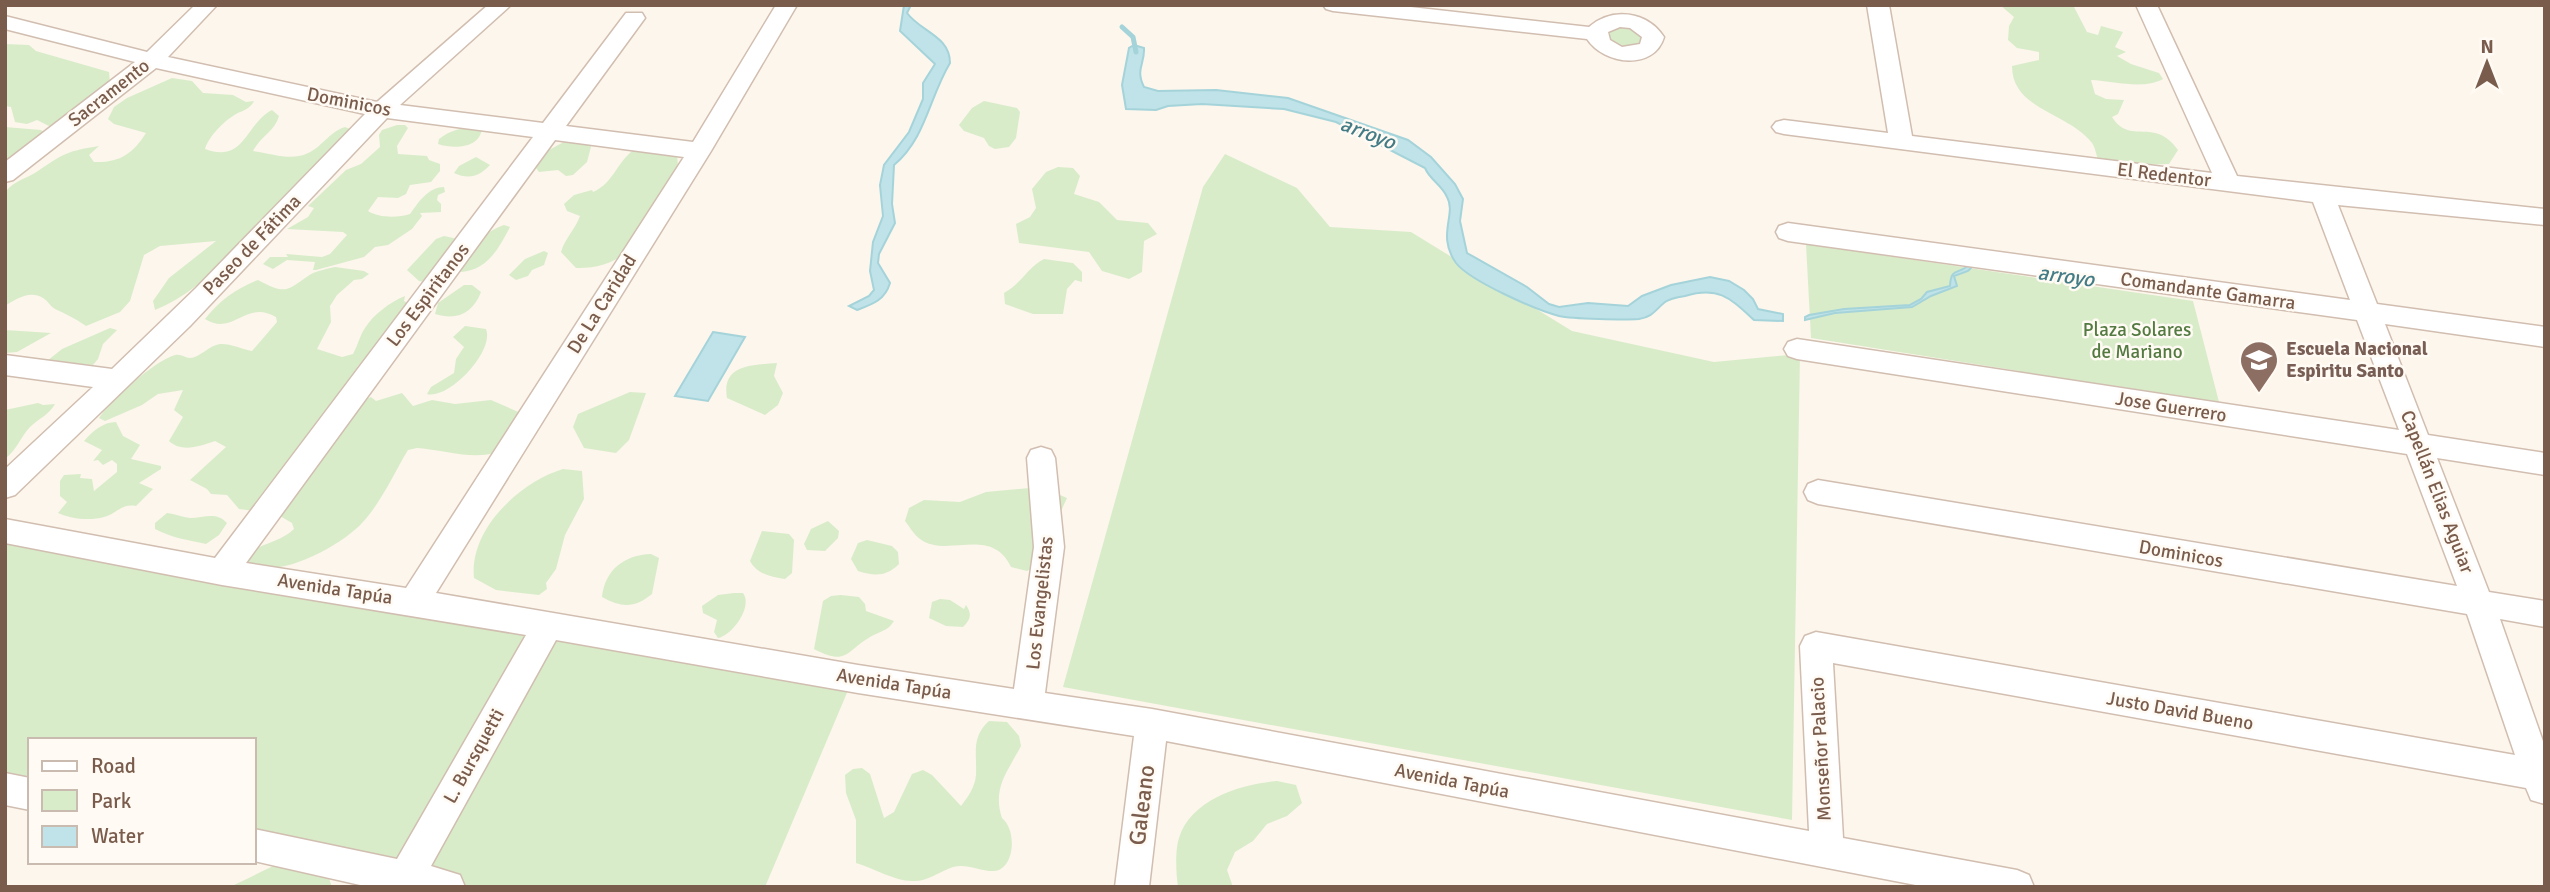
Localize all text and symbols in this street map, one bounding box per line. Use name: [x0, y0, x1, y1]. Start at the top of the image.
north arrow: [2452, 28, 2522, 98]
text: N: [2480, 35, 2494, 59]
street label: Sacramento: [63, 54, 155, 132]
street label: Dominicos: [305, 82, 393, 122]
water label: arroyo: [1337, 111, 1400, 156]
street label: El Redentor: [2116, 157, 2212, 193]
street label: Paseo de Fátima: [198, 190, 306, 300]
street label: Los Espiritanos: [381, 239, 475, 351]
street label: De La Caridad: [562, 250, 642, 358]
water label: arroyo: [2036, 259, 2097, 293]
street label: Comandante Gamarra: [2119, 267, 2297, 315]
park label: Plaza Solares de Mariano: [2083, 318, 2191, 364]
place label: Escuela Nacional Espiritu Santo: [2286, 337, 2428, 383]
school or university icon: Escuela Nacional Espiritu Santo: [2238, 339, 2280, 394]
street label: Jose Guerrero: [2114, 386, 2228, 428]
street label: Capellán Elias Aguiar: [2395, 407, 2479, 577]
street label: Los Evangelistas: [1021, 535, 1059, 671]
street label: Dominicos: [2137, 535, 2225, 573]
street label: Avenida Tapúa: [276, 568, 394, 610]
street label: Avenida Tapúa: [835, 663, 953, 705]
street label: Monseñor Palacio: [1805, 676, 1837, 822]
street label: Justo David Bueno: [2105, 686, 2255, 736]
street label: L. Bursquetti: [438, 704, 510, 808]
legend: [28, 738, 256, 864]
text: Road: [91, 753, 136, 779]
street label: Avenida Tapúa: [1393, 758, 1511, 804]
street label: Galeano: [1123, 763, 1161, 847]
text: Park: [91, 788, 132, 814]
text: Water: [91, 823, 144, 849]

